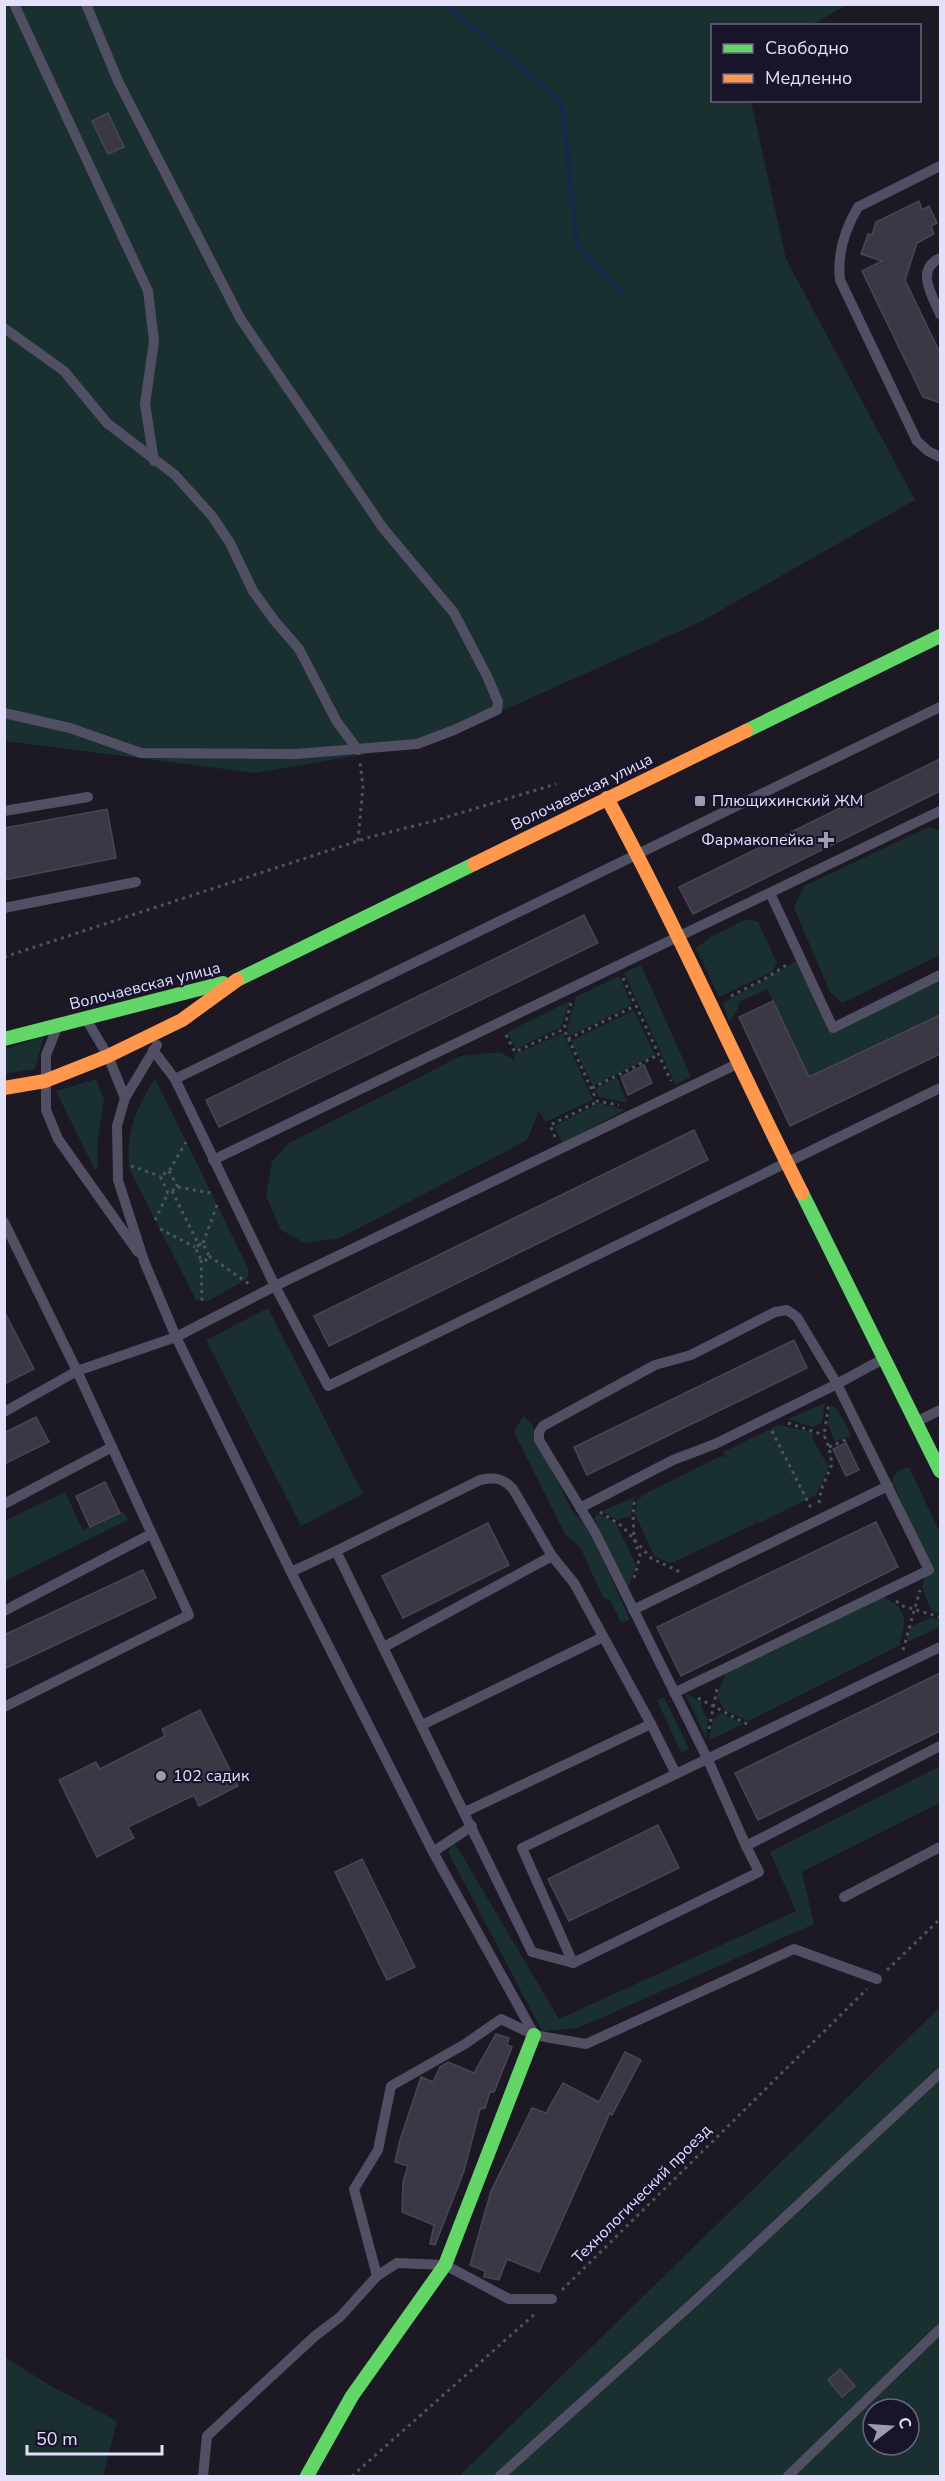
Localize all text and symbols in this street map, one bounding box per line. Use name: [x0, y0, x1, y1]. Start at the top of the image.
legend: [711, 24, 921, 102]
text: Свободно: [765, 36, 849, 60]
text: Медленно: [765, 66, 852, 90]
street label: Волочаевская улица: [508, 748, 656, 836]
place label: Плющихинский ЖМ: [712, 790, 863, 812]
marker: Плющихинский ЖМ: [693, 794, 707, 808]
place label: Фармакопейка: [701, 829, 814, 851]
marker: Фармакопейка: [819, 833, 833, 847]
street label: Волочаевская улица: [67, 957, 223, 1015]
place label: 102 садик: [173, 1765, 250, 1787]
marker: 102 садик: [154, 1769, 168, 1783]
street label: Технологический проезд: [567, 2119, 717, 2269]
north arrow: [861, 2397, 921, 2457]
text: С: [892, 2414, 917, 2431]
scale bar: [27, 2418, 162, 2456]
text: 50 m: [36, 2427, 78, 2451]

